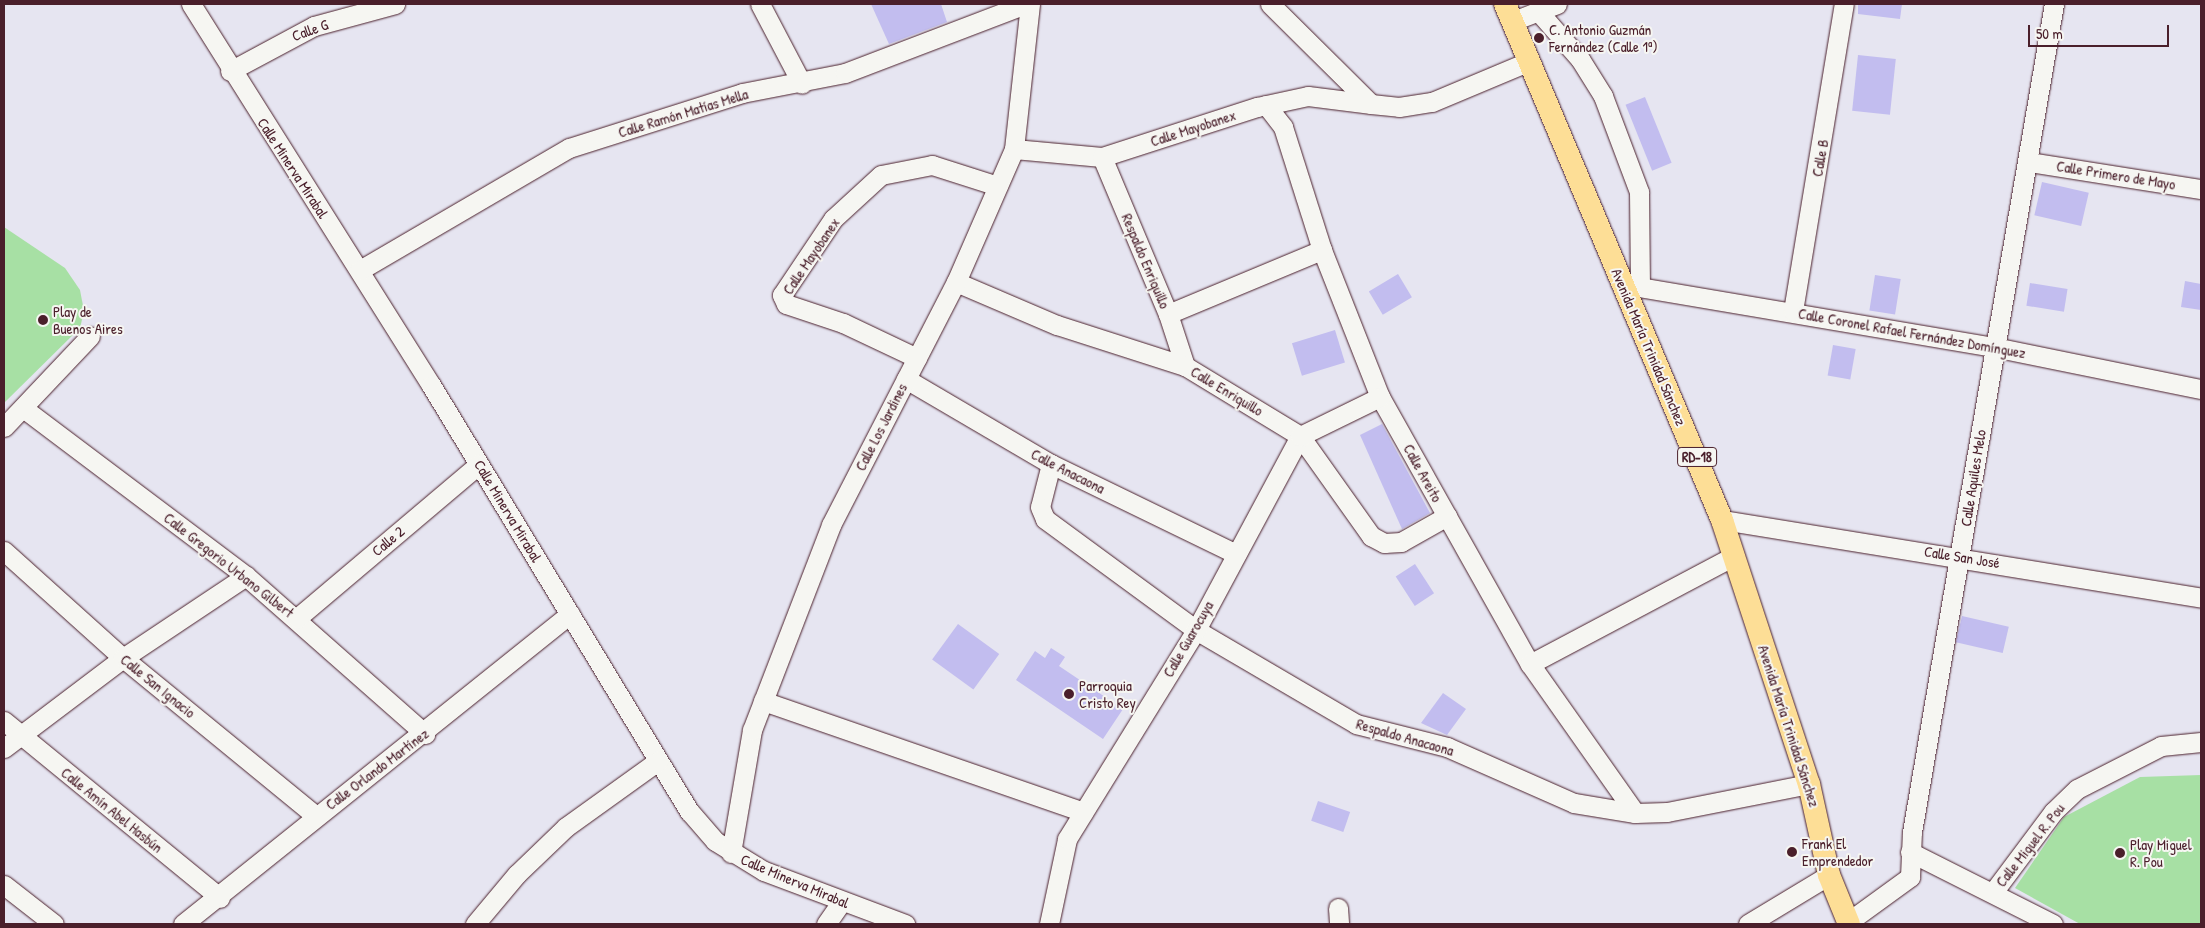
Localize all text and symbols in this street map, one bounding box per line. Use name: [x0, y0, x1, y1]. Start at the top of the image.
street label: Calle G: [289, 15, 331, 45]
scale bar: [2030, 15, 2171, 47]
place label: C. Antonio Guzmán Fernández (Calle 1ª): [1549, 20, 1658, 55]
text: 50 m: [2036, 23, 2063, 44]
marker: C. Antonio Guzmán Fernández (Calle 1ª): [1533, 32, 1545, 44]
street label: Calle Ramón Matías Mella: [616, 85, 750, 141]
street label: Calle Mayobanex: [1148, 106, 1238, 150]
street label: Calle Minerva Mirabal: [254, 114, 332, 222]
street label: Calle B: [1808, 138, 1832, 178]
street label: Calle Primero de Mayo: [2055, 157, 2177, 193]
street label: Respaldo Enriquillo: [1118, 211, 1174, 311]
street label: Calle Mayobanex: [779, 214, 843, 298]
street label: Avenida María Trinidad Sánchez: [1608, 266, 1690, 428]
place label: Play de Buenos Aires: [53, 302, 123, 337]
street label: Calle Coronel Rafael Fernández Domínguez: [1797, 304, 2027, 362]
marker: Play de Buenos Aires: [37, 314, 49, 326]
street label: Calle Enriquillo: [1188, 362, 1266, 420]
street label: Calle Los Jardines: [851, 380, 911, 474]
street label: Calle Aquiles Melo: [1956, 428, 1990, 528]
street label: Calle Areito: [1400, 441, 1446, 505]
street label: Calle Anacaona: [1028, 445, 1108, 497]
road number: RD-18: [1677, 446, 1717, 468]
street label: Calle Minerva Mirabal: [470, 457, 546, 565]
street label: Calle Gregorio Urbano Gilbert: [160, 509, 298, 621]
street label: Calle 2: [368, 522, 408, 560]
street label: Calle San José: [1923, 542, 2001, 572]
street label: Calle Guarocuya: [1159, 598, 1217, 680]
street label: Avenida María Trinidad Sánchez: [1754, 643, 1824, 809]
street label: Calle San Ignacio: [117, 650, 199, 722]
place label: Parroquia Cristo Rey: [1079, 676, 1136, 711]
marker: Parroquia Cristo Rey: [1063, 688, 1075, 700]
street label: Respaldo Anacaona: [1354, 714, 1456, 760]
street label: Calle Orlando Martínez: [322, 724, 432, 814]
street label: Calle Amín Abel Hasbún: [58, 763, 166, 857]
street label: Calle Miguel R. Pou: [1992, 800, 2068, 890]
place label: Frank El Emprendedor: [1802, 834, 1873, 869]
place label: Play Miguel R. Pou: [2130, 835, 2192, 870]
marker: Frank El Emprendedor: [1786, 846, 1798, 858]
marker: Play Miguel R. Pou: [2114, 847, 2126, 859]
street label: Calle Minerva Mirabal: [738, 850, 852, 912]

